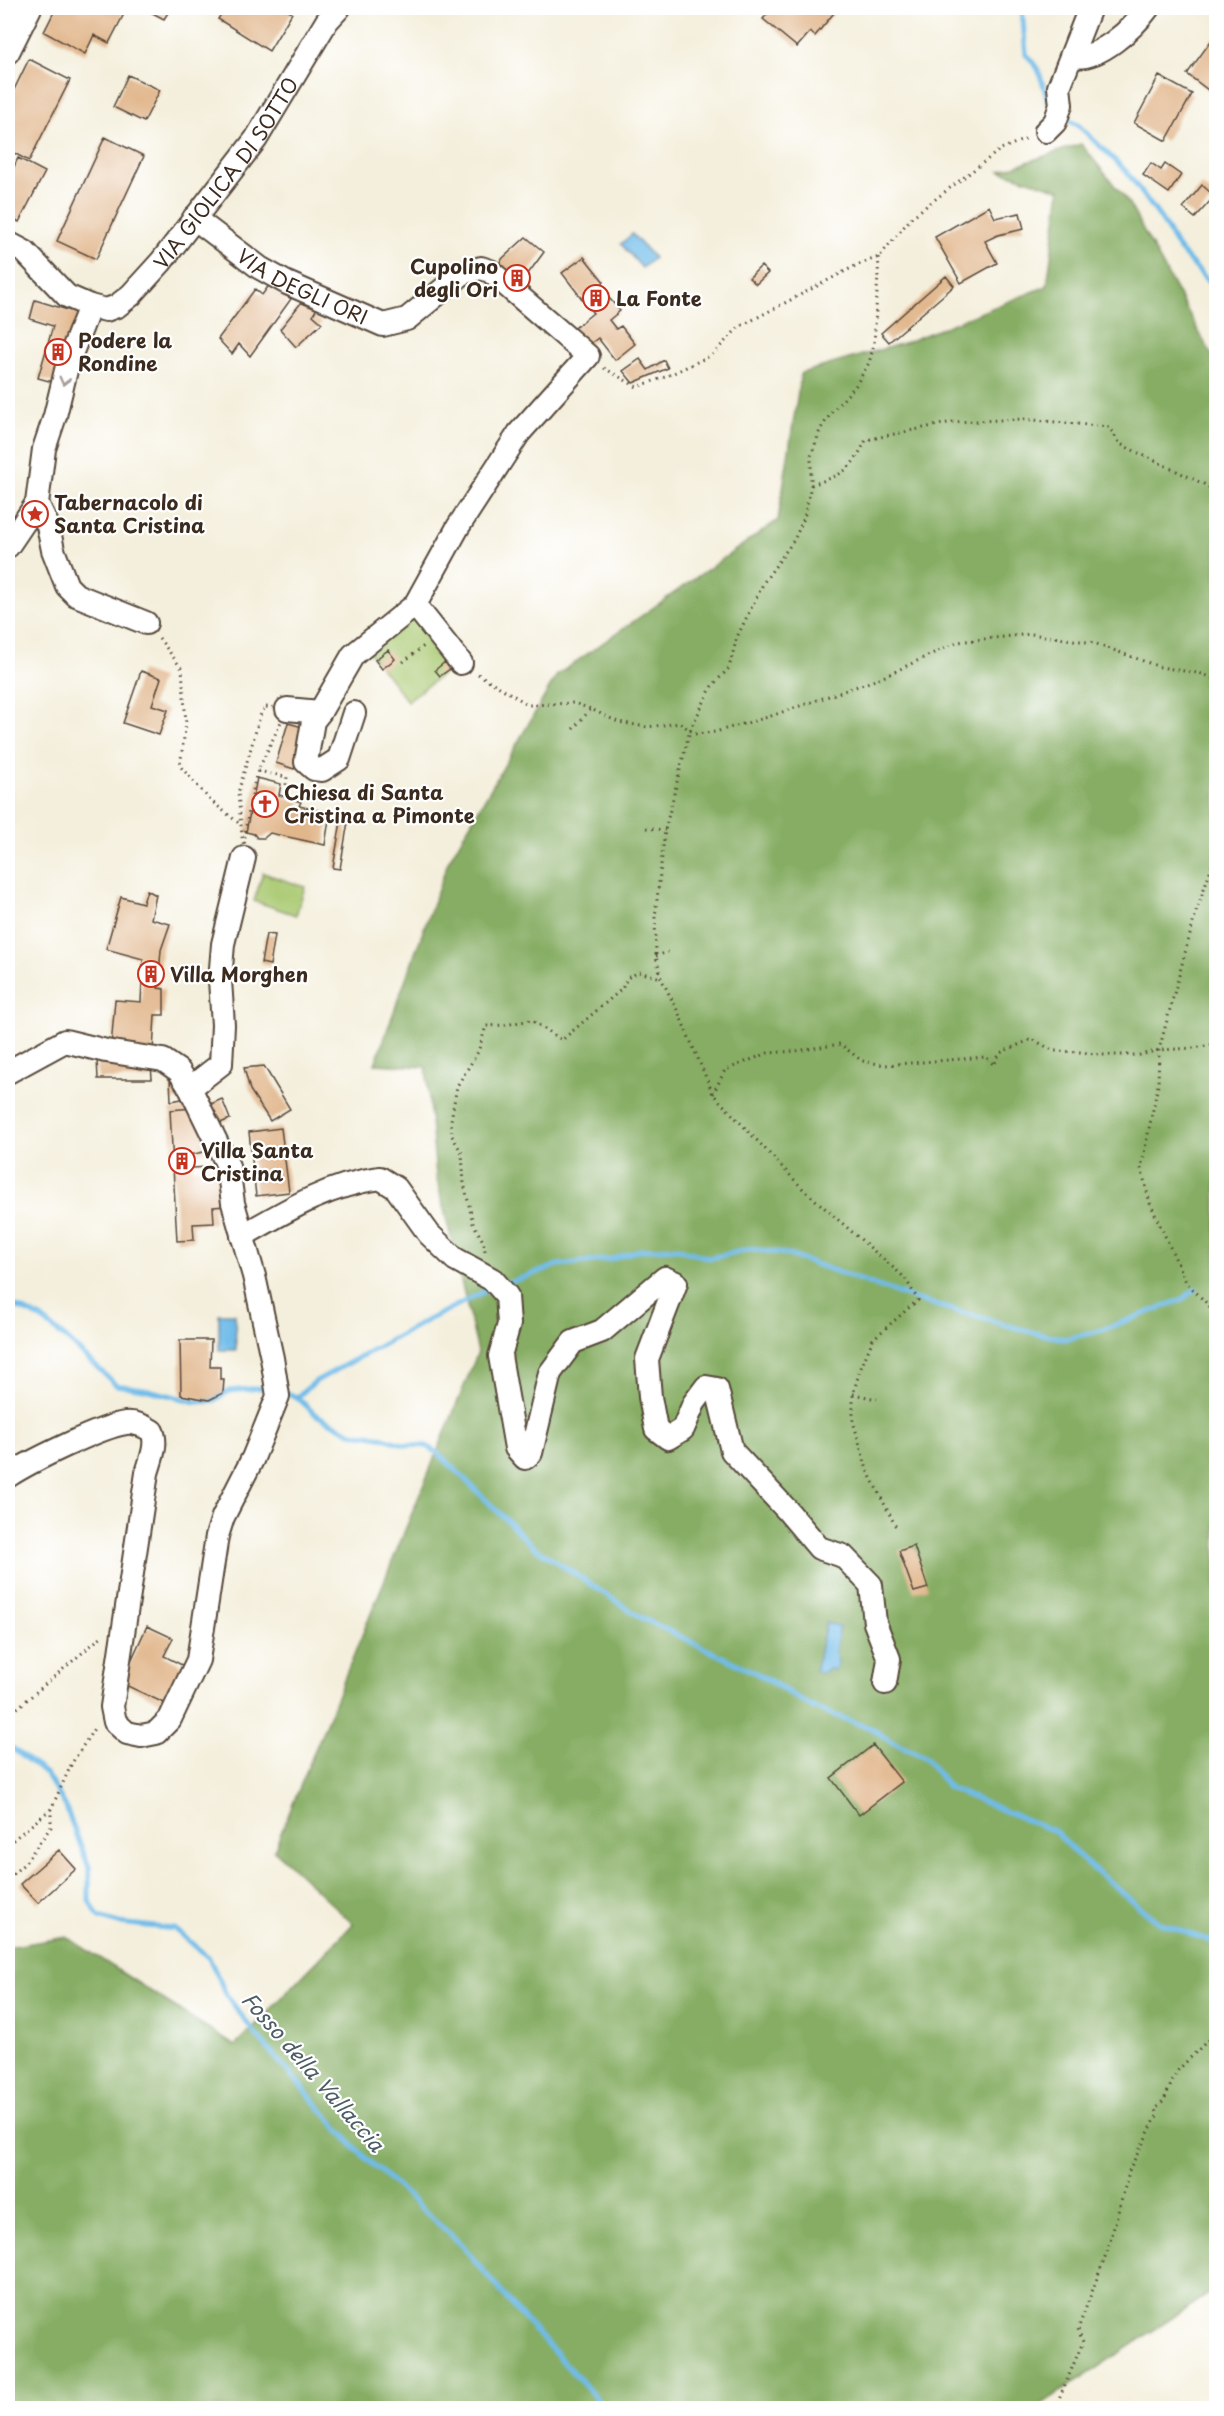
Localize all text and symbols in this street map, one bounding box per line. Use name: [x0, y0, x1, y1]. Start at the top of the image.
street label: VIA GIOLICA DI SOTTO: [146, 71, 305, 275]
street label: VIA DEGLI ORI: [231, 241, 373, 332]
place label: Cupolino degli Ori: [410, 251, 498, 304]
building icon: Cupolino degli Ori: [502, 263, 532, 293]
building icon: La Fonte: [581, 283, 611, 313]
place label: La Fonte: [616, 283, 702, 313]
place label: Podere la Rondine: [78, 325, 172, 378]
building icon: Podere la Rondine: [43, 337, 73, 367]
one-way arrow: [58, 376, 71, 386]
place label: Tabernacolo di Santa Cristina: [54, 487, 205, 540]
place icon: Tabernacolo di Santa Cristina: [20, 499, 50, 529]
place label: Chiesa di Santa Cristina a Pimonte: [284, 777, 475, 830]
church icon: Chiesa di Santa Cristina a Pimonte: [250, 789, 280, 819]
building icon: Villa Morghen: [136, 959, 166, 989]
place label: Villa Morghen: [170, 959, 308, 989]
place label: Villa Santa Cristina: [201, 1135, 314, 1188]
building icon: Villa Santa Cristina: [167, 1146, 197, 1176]
water label: Fosso della Vallaccia: [235, 1984, 394, 2159]

